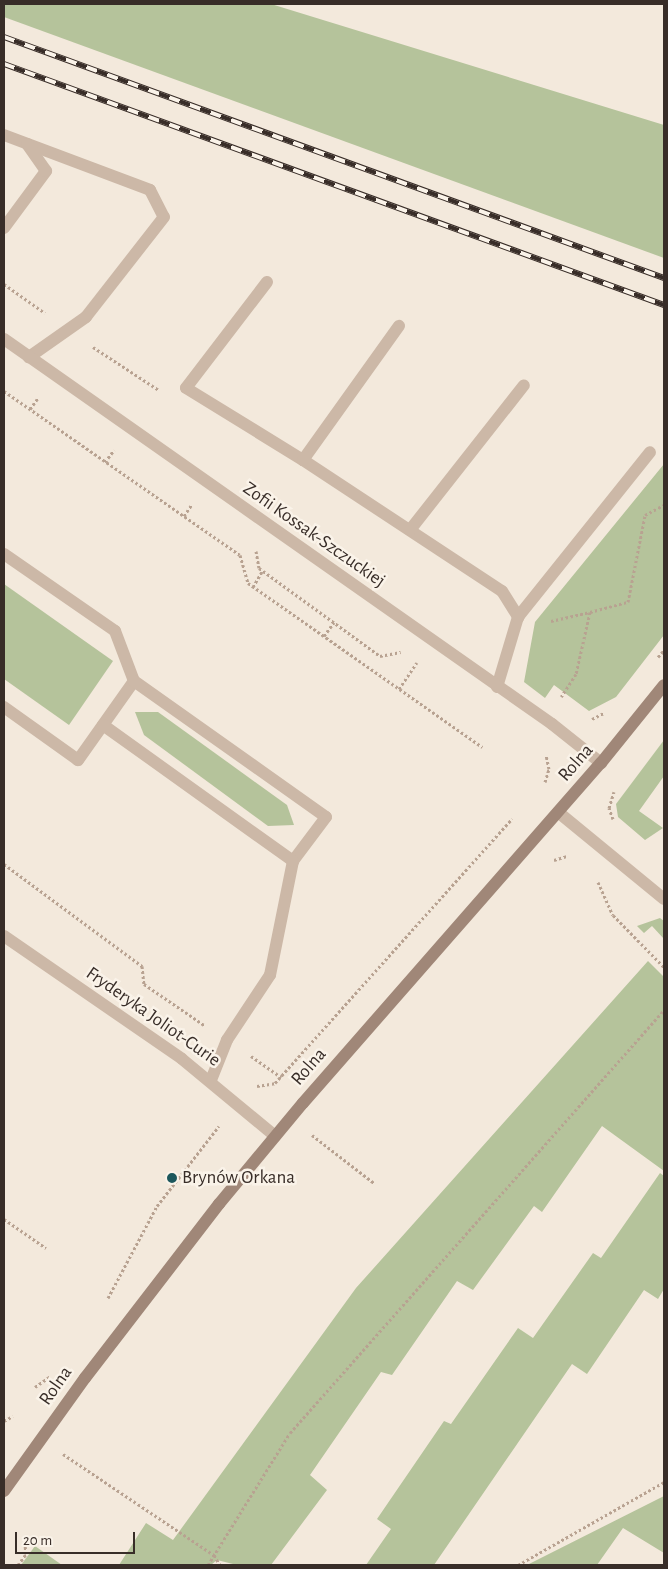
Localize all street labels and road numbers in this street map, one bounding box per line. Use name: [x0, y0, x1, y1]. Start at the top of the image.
street label: Zofii Kossak-Szczuckiej: [238, 477, 390, 593]
street label: Rolna: [553, 739, 599, 787]
street label: Fryderyka Joliot-Curie: [81, 962, 225, 1072]
street label: Rolna: [286, 1043, 332, 1091]
street label: Rolna: [34, 1362, 78, 1410]

